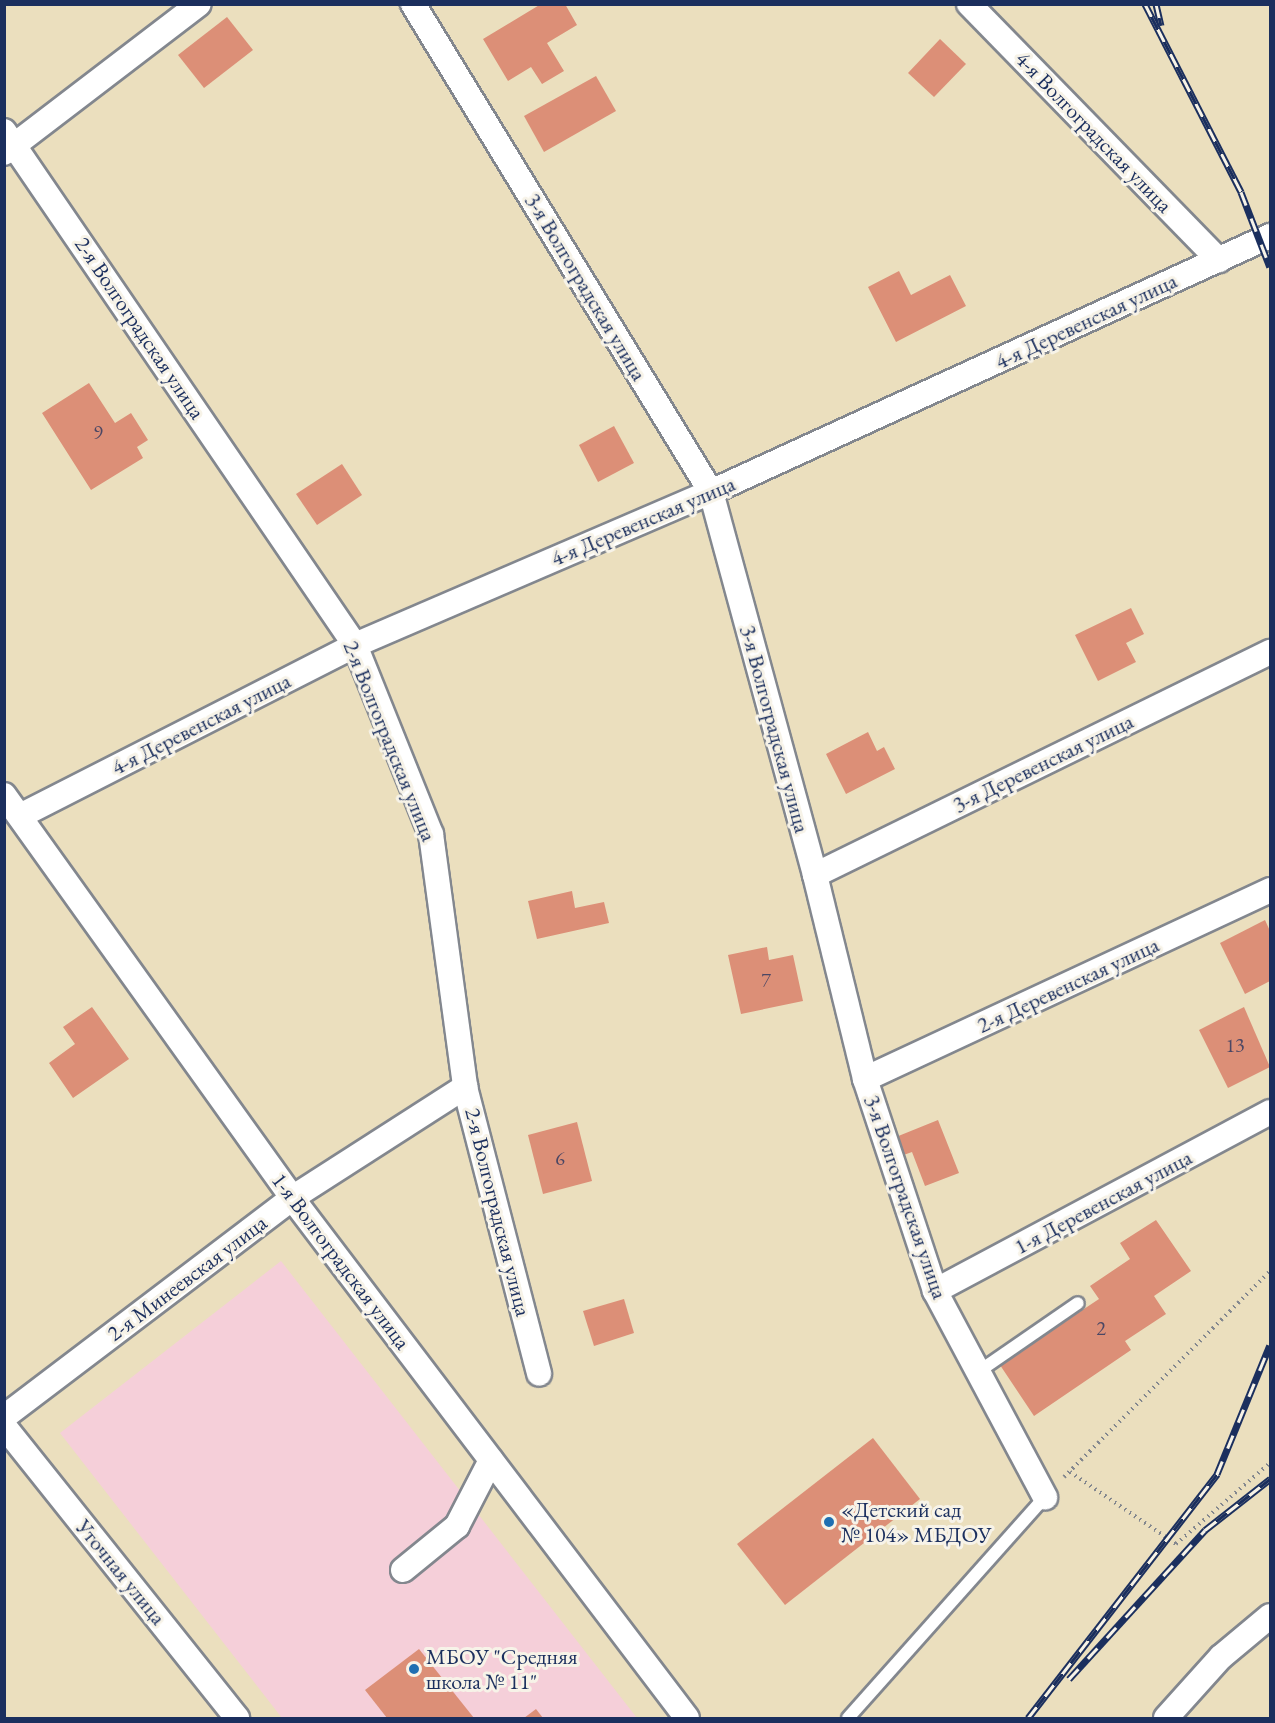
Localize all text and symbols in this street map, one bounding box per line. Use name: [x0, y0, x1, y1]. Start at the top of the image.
street label: 4-я Волгоградская улица: [1010, 46, 1178, 218]
street label: 3-я Волгоградская улица: [520, 188, 652, 386]
street label: 2-я Волгоградская улица: [69, 232, 211, 424]
street label: 4-я Деревенская улица: [991, 267, 1181, 375]
house number: 9: [93, 420, 103, 444]
street label: 4-я Деревенская улица: [547, 470, 739, 572]
street label: 3-я Волгоградская улица: [735, 622, 815, 836]
street label: 2-я Волгоградская улица: [338, 637, 442, 845]
street label: 4-я Деревенская улица: [107, 667, 295, 781]
street label: 3-я Деревенская улица: [948, 708, 1138, 818]
street label: 2-я Деревенская улица: [973, 931, 1163, 1039]
house number: 7: [761, 968, 771, 992]
house number: 13: [1225, 1033, 1245, 1057]
street label: 3-я Волгоградская улица: [859, 1091, 953, 1303]
street label: 2-я Волгоградская улица: [459, 1105, 537, 1319]
street label: 1-я Деревенская улица: [1010, 1144, 1196, 1260]
house number: 6: [555, 1146, 565, 1170]
street label: 1-я Волгоградская улица: [266, 1168, 416, 1354]
street label: 2-я Минеевская улица: [102, 1209, 272, 1347]
house number: 2: [1096, 1316, 1106, 1340]
place label: «Детский сад № 104» МБДОУ: [841, 1496, 992, 1548]
street label: Уточная улица: [70, 1514, 172, 1630]
marker: «Детский сад № 104» МБДОУ: [822, 1515, 836, 1529]
place label: МБОУ "Средняя школа № 11": [426, 1643, 578, 1694]
marker: МБОУ "Средняя школа № 11": [407, 1662, 421, 1676]

